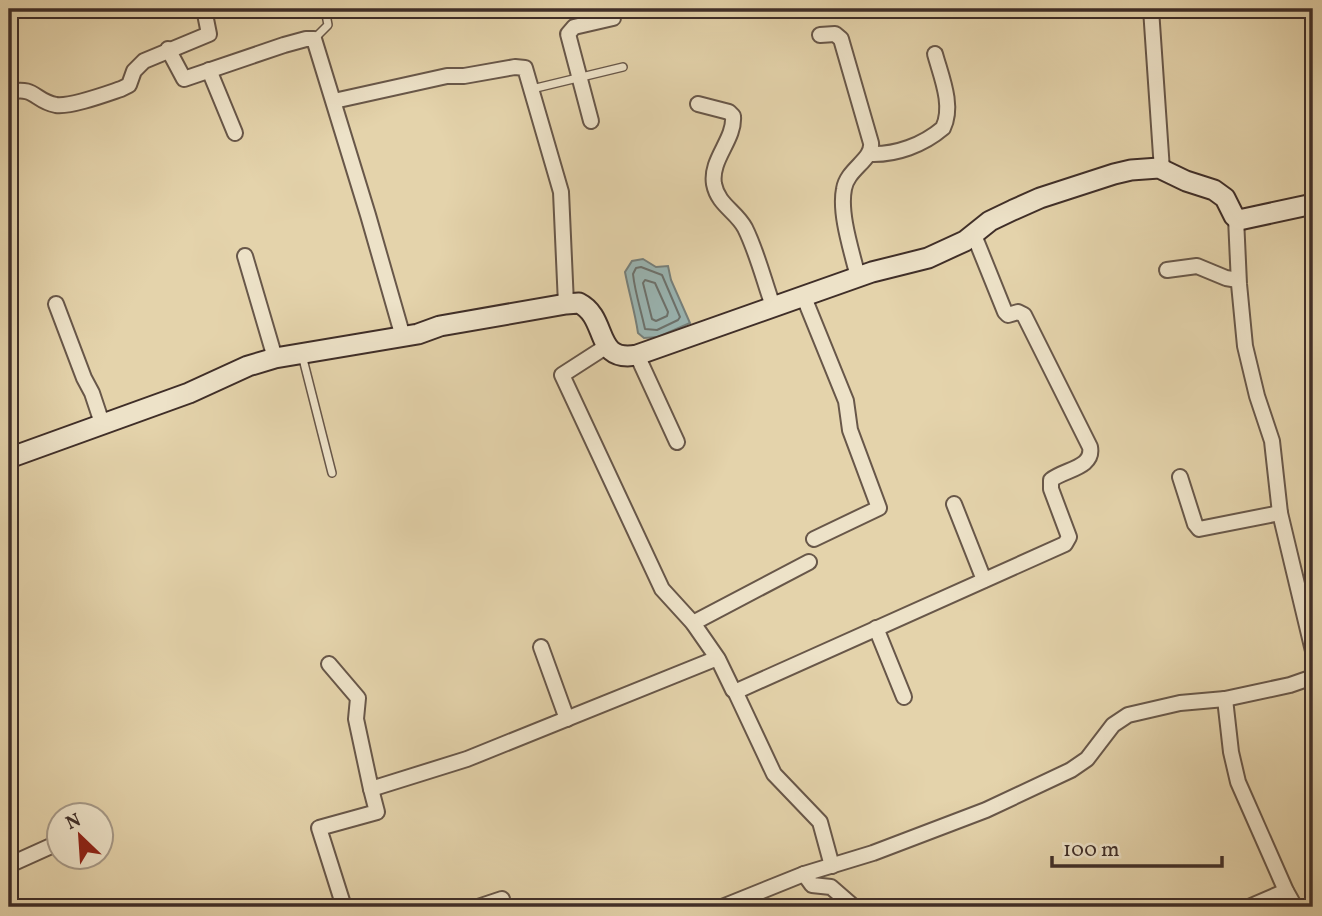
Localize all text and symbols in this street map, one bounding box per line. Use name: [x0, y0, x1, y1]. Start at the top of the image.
north arrow: [46, 800, 116, 870]
text: N: [62, 808, 86, 837]
scale bar: [1052, 825, 1222, 869]
text: 100 m: [1063, 836, 1120, 865]

